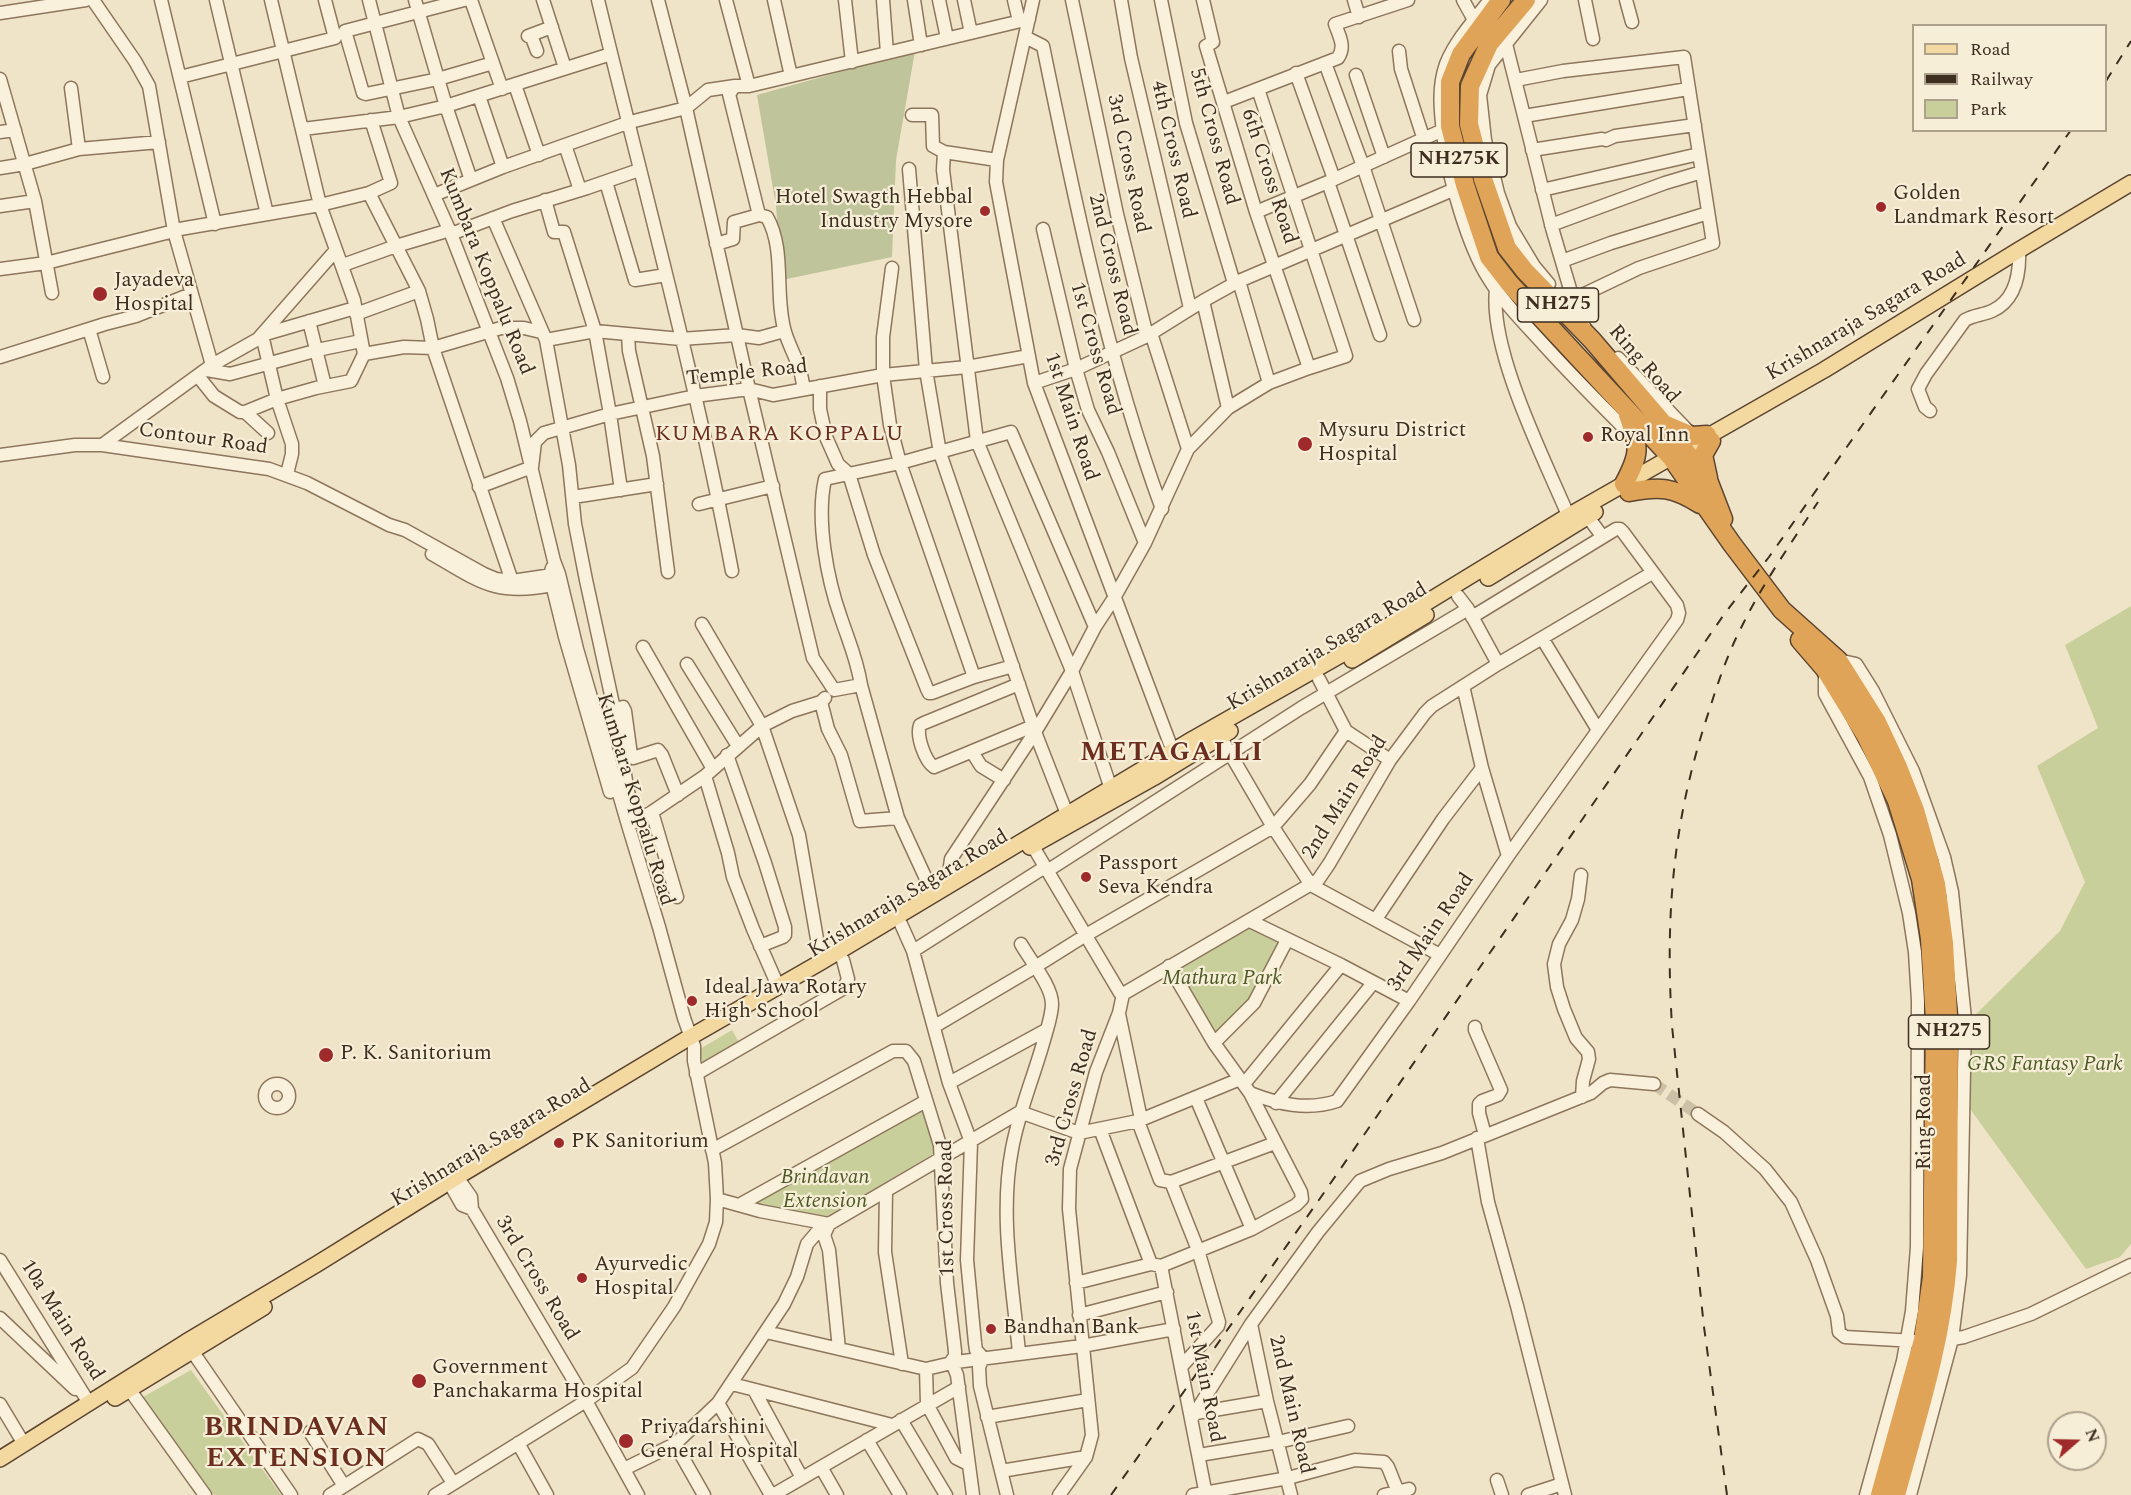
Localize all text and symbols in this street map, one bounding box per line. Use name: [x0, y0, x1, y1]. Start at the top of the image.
legend: [1912, 24, 2107, 132]
text: Road: [1970, 36, 2011, 63]
street label: 5th Cross Road: [1183, 66, 1243, 208]
text: Railway: [1970, 66, 2033, 93]
street label: 4th Cross Road: [1144, 79, 1200, 221]
street label: 3rd Cross Road: [1100, 92, 1154, 236]
text: Park: [1970, 96, 2007, 123]
street label: 6th Cross Road: [1234, 106, 1302, 248]
road number: NH275K: [1411, 143, 1507, 177]
street label: Kumbara Koppalu Road: [432, 165, 538, 379]
place label: Golden Landmark Resort: [1893, 182, 2054, 232]
place label: Hotel Swagth Hebbal Industry Mysore: [775, 186, 973, 236]
street label: 2nd Cross Road: [1081, 192, 1141, 338]
marker: Golden Landmark Resort: [1874, 200, 1888, 214]
marker: Hotel Swagth Hebbal Industry Mysore: [978, 204, 992, 218]
street label: Krishnaraja Sagara Road: [1762, 248, 1972, 388]
place label: Jayadeva Hospital: [114, 269, 194, 319]
street label: 1st Cross Road: [1063, 279, 1125, 419]
marker: Jayadeva Hospital: [91, 285, 109, 303]
road number: NH275: [1518, 288, 1598, 322]
street label: Ring Road: [1602, 320, 1684, 410]
street label: 1st Main Road: [1037, 349, 1103, 485]
street label: Temple Road: [685, 355, 809, 393]
street label: Contour Road: [137, 418, 269, 462]
place label: Mysuru District Hospital: [1318, 419, 1466, 469]
district label: KUMBARA KOPPALU: [655, 423, 905, 449]
place label: Royal Inn: [1600, 424, 1690, 450]
marker: Royal Inn: [1581, 430, 1595, 444]
marker: Mysuru District Hospital: [1296, 435, 1314, 453]
street label: Krishnaraja Sagara Road: [1223, 578, 1433, 718]
street label: Kumbara Koppalu Road: [590, 691, 678, 909]
street label: 2nd Main Road: [1298, 731, 1394, 865]
district label: METAGALLI: [1080, 739, 1264, 771]
street label: Krishnaraja Sagara Road: [804, 825, 1014, 965]
place label: Passport Seva Kendra: [1098, 852, 1213, 902]
street label: 3rd Main Road: [1383, 869, 1481, 997]
marker: Passport Seva Kendra: [1079, 870, 1093, 884]
park label: Mathura Park: [1162, 967, 1282, 993]
place label: Ideal Jawa Rotary High School: [704, 976, 866, 1026]
marker: Ideal Jawa Rotary High School: [685, 994, 699, 1008]
road number: NH275: [1908, 1015, 1990, 1049]
street label: 3rd Cross Road: [1041, 1027, 1105, 1169]
place label: P. K. Sanitorium: [340, 1042, 492, 1068]
marker: P. K. Sanitorium: [317, 1046, 335, 1064]
park label: GRS Fantasy Park: [1967, 1053, 2123, 1079]
street label: Krishnaraja Sagara Road: [387, 1074, 597, 1214]
street label: Ring Road: [1913, 1074, 1939, 1170]
place label: PK Sanitorium: [571, 1130, 709, 1156]
marker: PK Sanitorium: [552, 1136, 566, 1150]
street label: 1st Cross Road: [934, 1139, 962, 1277]
park label: Brindavan Extension: [780, 1166, 870, 1216]
street label: 3rd Cross Road: [489, 1212, 583, 1346]
place label: Ayurvedic Hospital: [594, 1253, 688, 1303]
street label: 10a Main Road: [14, 1256, 108, 1386]
marker: Ayurvedic Hospital: [575, 1271, 589, 1285]
street label: 1st Main Road: [1178, 1309, 1228, 1445]
place label: Bandhan Bank: [1003, 1316, 1139, 1342]
marker: Bandhan Bank: [984, 1322, 998, 1336]
street label: 2nd Main Road: [1262, 1333, 1318, 1477]
place label: Government Panchakarma Hospital: [432, 1356, 643, 1406]
marker: Government Panchakarma Hospital: [410, 1372, 428, 1390]
north arrow: [2047, 1411, 2107, 1471]
district label: BRINDAVAN EXTENSION: [204, 1414, 390, 1477]
place label: Priyadarshini General Hospital: [640, 1416, 798, 1466]
text: N: [2079, 1425, 2106, 1446]
marker: Priyadarshini General Hospital: [617, 1432, 635, 1450]

